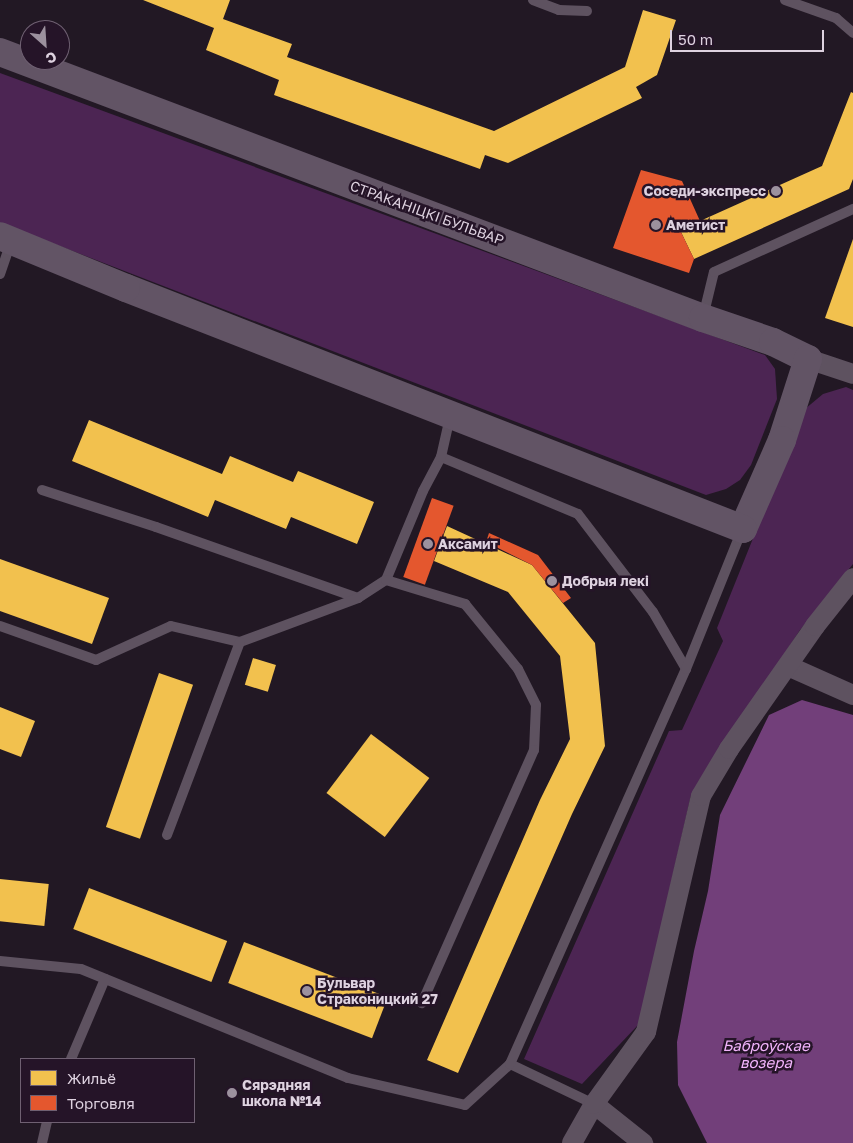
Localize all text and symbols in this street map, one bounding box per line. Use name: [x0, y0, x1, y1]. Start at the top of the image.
north arrow: [20, 20, 70, 70]
scale bar: [673, 20, 827, 52]
text: 50 m: [678, 30, 713, 48]
text: С: [43, 48, 60, 68]
street label: СТРАКАНІЦКІ БУЛЬВАР: [348, 177, 506, 249]
place label: Соседи-экспресс: [644, 183, 766, 199]
marker: Соседи-экспресс: [770, 185, 782, 197]
place label: Аметист: [666, 217, 725, 233]
marker: Аметист: [650, 219, 662, 231]
place label: Аксамит: [438, 536, 498, 552]
marker: Аксамит: [422, 538, 434, 550]
place label: Добрыя лекi: [562, 573, 649, 589]
marker: Добрыя лекi: [546, 575, 558, 587]
place label: Бульвар Страконицкий 27: [317, 975, 438, 1008]
marker: Бульвар Страконицкий 27: [301, 985, 313, 997]
water label: Баброўскае возера: [722, 1036, 810, 1071]
legend: [20, 1058, 195, 1123]
text: Жильё: [67, 1069, 116, 1087]
place label: Сярэдняя школа №14: [242, 1077, 321, 1110]
marker: Сярэдняя школа №14: [226, 1087, 238, 1099]
text: Торговля: [67, 1094, 135, 1112]

